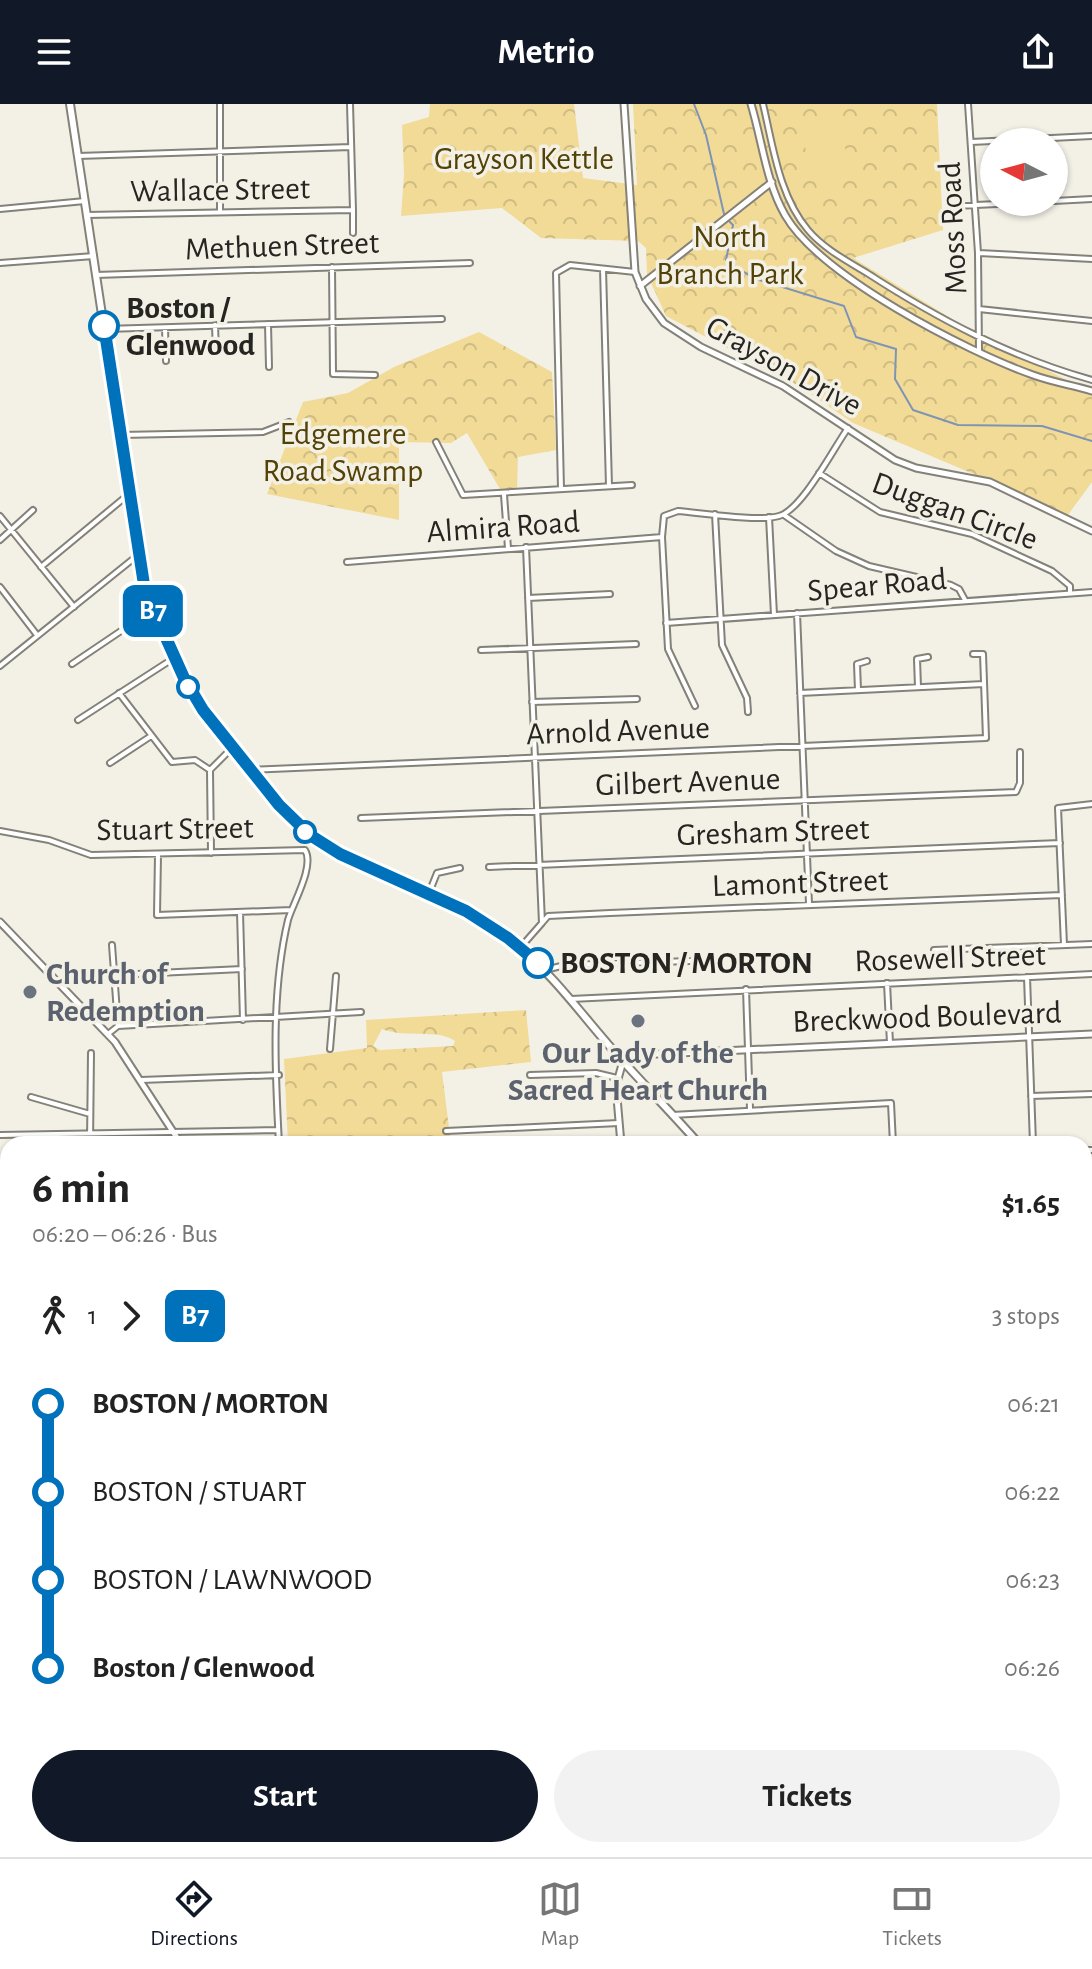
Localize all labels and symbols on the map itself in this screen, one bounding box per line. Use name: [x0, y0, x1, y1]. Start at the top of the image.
north arrow: [980, 128, 1068, 216]
park label: Grayson Kettle: [434, 143, 614, 175]
street label: Moss Road: [934, 161, 972, 295]
street label: Wallace Street: [130, 172, 310, 208]
park label: North Branch Park: [656, 221, 804, 290]
street label: Methuen Street: [184, 227, 380, 265]
place label: Boston / Glenwood: [126, 292, 255, 361]
street label: Grayson Drive: [701, 310, 867, 422]
marker: Boston / Glenwood: [89, 311, 119, 341]
park label: Edgemere Road Swamp: [263, 418, 423, 487]
street label: Duggan Circle: [868, 466, 1042, 556]
street label: Almira Road: [425, 506, 581, 548]
street label: Spear Road: [806, 563, 948, 607]
line badge: B7: [117, 585, 189, 637]
unlabelled marker: [177, 676, 199, 698]
street label: Arnold Avenue: [526, 712, 710, 750]
street label: Gilbert Avenue: [595, 763, 781, 801]
street label: Stuart Street: [96, 812, 254, 846]
street label: Gresham Street: [676, 813, 870, 851]
unlabelled marker: [294, 821, 316, 843]
street label: Lamont Street: [711, 864, 889, 902]
street label: Rosewell Street: [854, 939, 1046, 977]
place label: BOSTON / MORTON: [560, 947, 813, 979]
marker: BOSTON / MORTON: [523, 948, 553, 978]
place label: Church of Redemption: [46, 958, 205, 1027]
marker: Church of Redemption: [21, 983, 39, 1001]
street label: Breckwood Boulevard: [792, 996, 1062, 1038]
marker: Our Lady of the Sacred Heart Church: [629, 1012, 647, 1030]
place label: Our Lady of the Sacred Heart Church: [508, 1037, 768, 1106]

